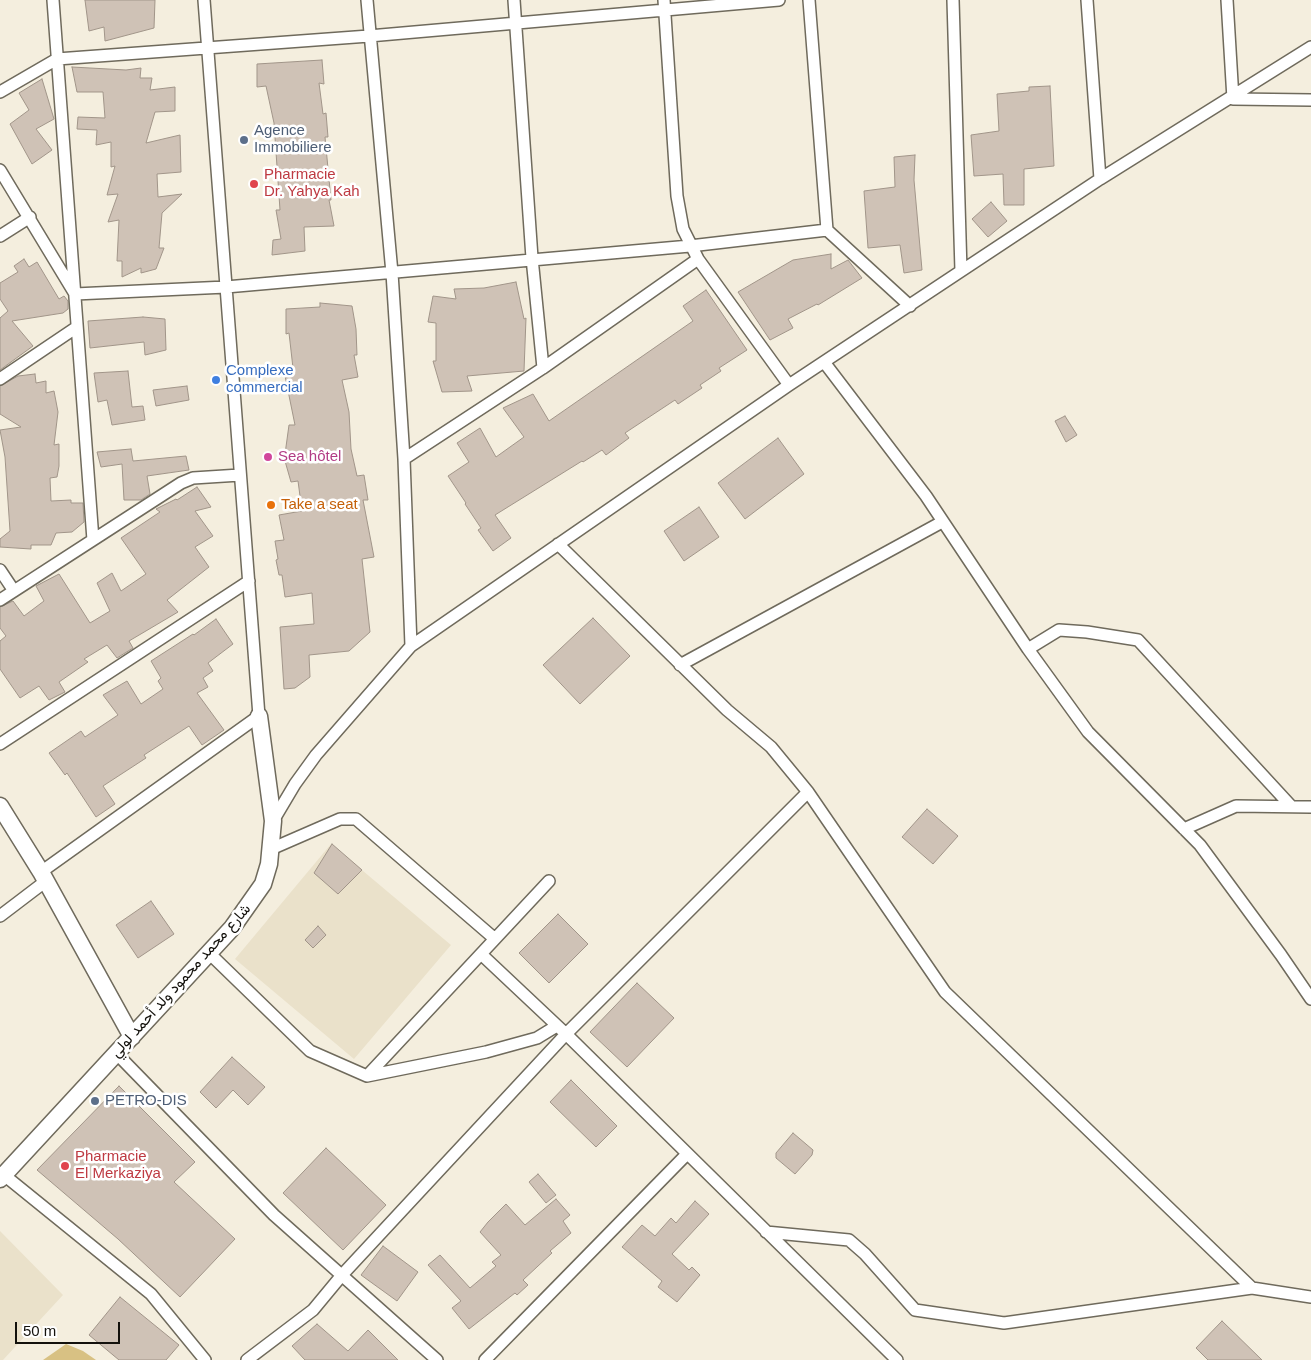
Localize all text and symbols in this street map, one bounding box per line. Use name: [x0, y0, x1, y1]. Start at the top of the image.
place label: Agence Immobiliere: [254, 122, 332, 157]
marker: Agence Immobiliere: [238, 134, 250, 146]
place label: Pharmacie Dr. Yahya Kah: [264, 166, 360, 201]
marker: Pharmacie Dr. Yahya Kah: [248, 178, 260, 190]
place label: Complexe commercial: [226, 362, 303, 397]
marker: Complexe commercial: [210, 374, 222, 386]
place label: Sea hôtel: [278, 448, 341, 466]
marker: Sea hôtel: [262, 451, 274, 463]
place label: Take a seat: [281, 496, 358, 514]
marker: Take a seat: [265, 499, 277, 511]
street label: شارع محمد محمود ولد أحمد لولي: [107, 900, 255, 1062]
place label: PETRO-DIS: [105, 1092, 187, 1110]
marker: PETRO-DIS: [89, 1095, 101, 1107]
place label: Pharmacie El Merkaziya: [75, 1148, 161, 1183]
marker: Pharmacie El Merkaziya: [59, 1160, 71, 1172]
scale bar: [18, 1312, 122, 1344]
text: 50 m: [23, 1322, 56, 1339]

